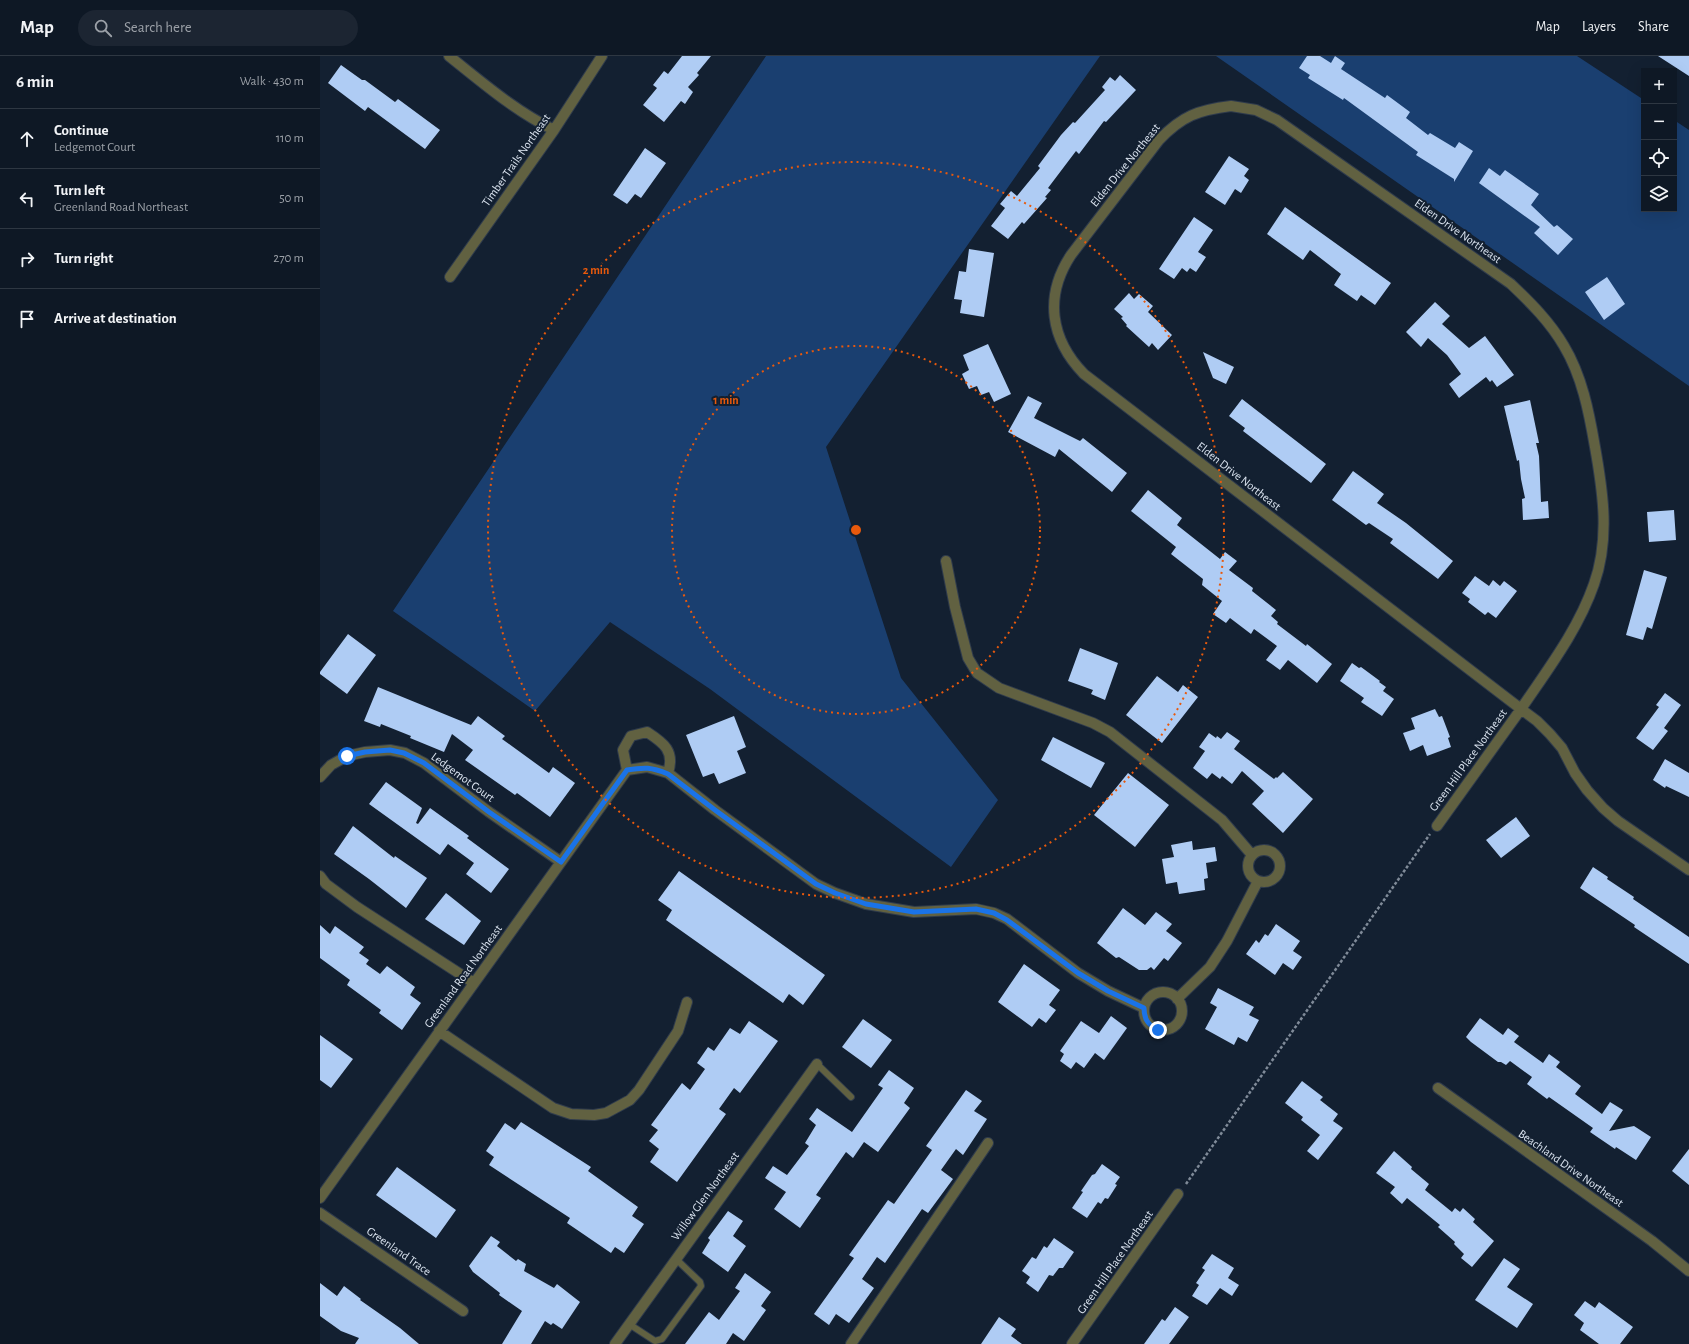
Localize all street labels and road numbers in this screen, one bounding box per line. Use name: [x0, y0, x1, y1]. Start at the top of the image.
street label: Timber Trails Northeast: [480, 112, 552, 208]
street label: Elden Drive Northeast: [1088, 121, 1162, 209]
street label: Elden Drive Northeast: [1413, 197, 1504, 265]
street label: Elden Drive Northeast: [1195, 440, 1283, 512]
street label: Green Hill Place Northeast: [1427, 707, 1509, 813]
street label: Ledgemot Court: [429, 750, 497, 804]
street label: Greenland Road Northeast: [422, 922, 504, 1030]
street label: Beachland Drive Northeast: [1516, 1127, 1626, 1209]
street label: Willow Glen Northeast: [669, 1149, 741, 1242]
street label: Green Hill Place Northeast: [1075, 1208, 1155, 1316]
street label: Greenland Trace: [365, 1224, 433, 1278]

